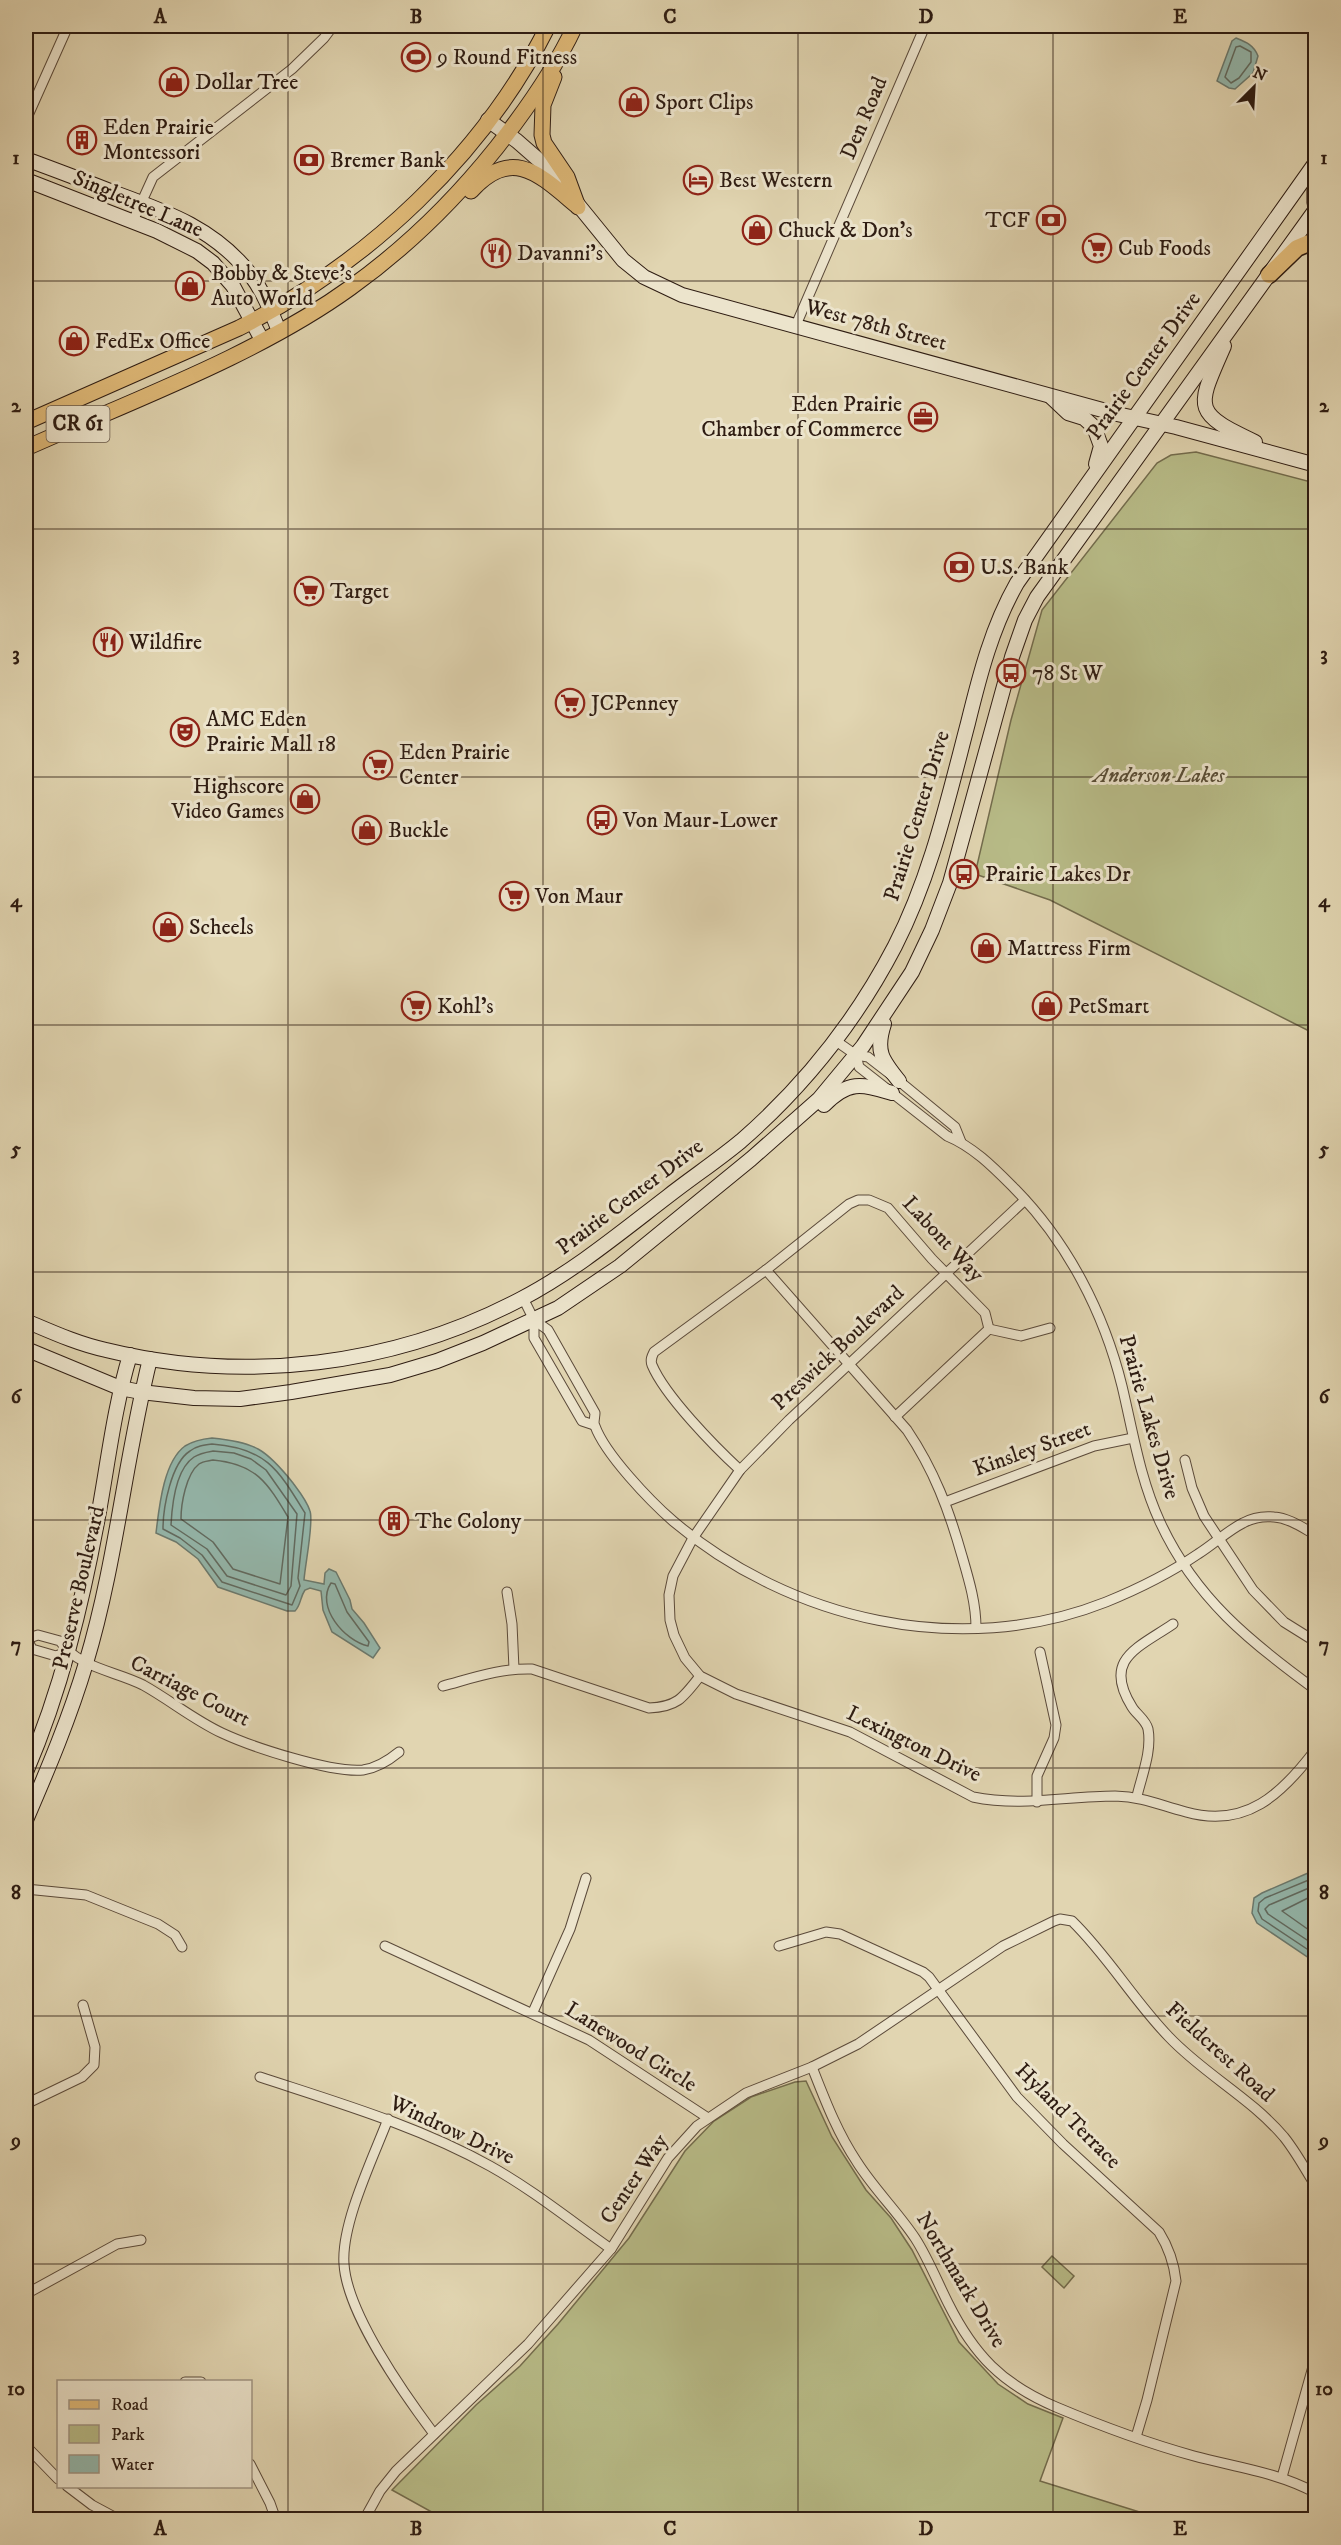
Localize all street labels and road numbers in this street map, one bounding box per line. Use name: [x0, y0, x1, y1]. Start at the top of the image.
street label: Den Road: [835, 73, 893, 163]
street label: Singletree Lane: [69, 164, 207, 244]
street label: Prairie Center Drive: [1081, 287, 1207, 445]
street label: West 78th Street: [801, 293, 950, 357]
road number: CR 61: [46, 406, 110, 442]
street label: Prairie Center Drive: [878, 728, 956, 904]
street label: Prairie Center Drive: [551, 1133, 709, 1261]
street label: Labont Way: [896, 1190, 990, 1288]
street label: Preswick Boulevard: [766, 1280, 910, 1416]
street label: Prairie Lakes Drive: [1113, 1332, 1185, 1502]
street label: Kinsley Street: [970, 1415, 1094, 1483]
street label: Preserve Boulevard: [47, 1503, 111, 1673]
street label: Carriage Court: [125, 1649, 255, 1733]
street label: Lexington Drive: [842, 1700, 986, 1788]
street label: Lanewood Circle: [560, 1996, 702, 2098]
street label: Fieldcrest Road: [1160, 1996, 1280, 2108]
street label: Hyland Terrace: [1009, 2057, 1127, 2175]
street label: Windrow Drive: [384, 2089, 519, 2171]
street label: Center Way: [594, 2128, 674, 2229]
street label: Northmark Drive: [910, 2207, 1012, 2353]

